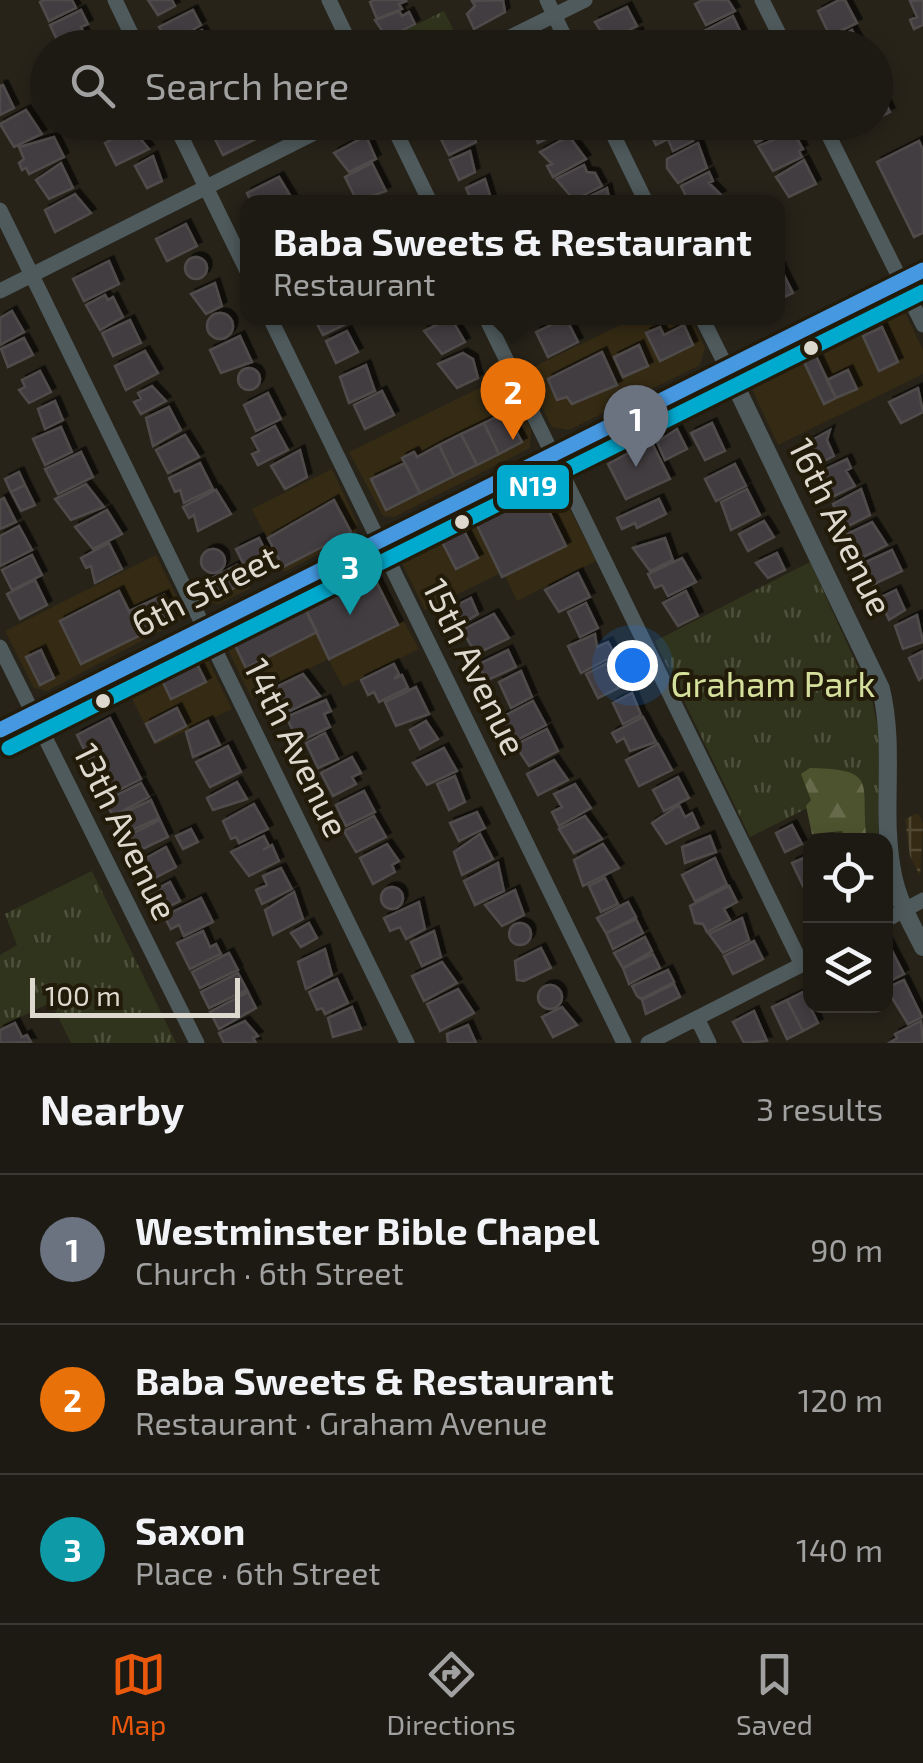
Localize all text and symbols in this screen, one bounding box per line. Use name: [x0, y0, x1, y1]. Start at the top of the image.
search box: [30, 30, 893, 140]
icon: search: [65, 58, 120, 113]
text: Search here: [145, 62, 349, 108]
popup: [240, 195, 785, 325]
text: Baba Sweets & Restaurant: [273, 218, 752, 264]
text: Restaurant: [273, 264, 435, 302]
unlabelled marker: [801, 338, 821, 358]
pin: 2: [480, 358, 546, 440]
pin: 1: [604, 384, 668, 467]
street label: 16th Avenue: [781, 431, 903, 622]
line badge: N19: [495, 463, 571, 511]
text: N19: [509, 468, 557, 502]
unlabelled marker: [452, 512, 472, 532]
pin: 3: [318, 532, 382, 615]
street label: 6th Street: [124, 534, 284, 644]
street label: 15th Avenue: [415, 571, 536, 761]
your location: [607, 640, 658, 691]
street label: 14th Avenue: [237, 651, 359, 843]
park label: Graham Park: [671, 662, 876, 704]
unlabelled marker: [93, 691, 113, 711]
street label: 13th Avenue: [66, 736, 188, 926]
map controls: [803, 833, 893, 1013]
button: locate: [803, 833, 893, 923]
button: layers: [803, 923, 893, 1013]
scale bar: [30, 973, 240, 1018]
text: 100 m: [45, 978, 121, 1012]
text: Nearby: [40, 1083, 184, 1133]
text: 3 results: [756, 1089, 883, 1127]
text: Westminster Bible Chapel: [135, 1207, 599, 1253]
text: 1: [66, 1230, 79, 1268]
text: 90 m: [810, 1230, 883, 1268]
text: Church · 6th Street: [135, 1253, 404, 1291]
text: Baba Sweets & Restaurant: [135, 1357, 614, 1403]
text: 2: [63, 1380, 82, 1418]
text: 120 m: [798, 1380, 883, 1418]
text: Restaurant · Graham Avenue: [135, 1403, 547, 1441]
text: Saxon: [135, 1507, 245, 1553]
text: 3: [63, 1530, 82, 1568]
text: 140 m: [796, 1530, 883, 1568]
text: Place · 6th Street: [135, 1553, 381, 1591]
tab: Map: [110, 1647, 166, 1741]
tab: Directions: [387, 1647, 516, 1741]
tab: Saved: [736, 1647, 813, 1741]

